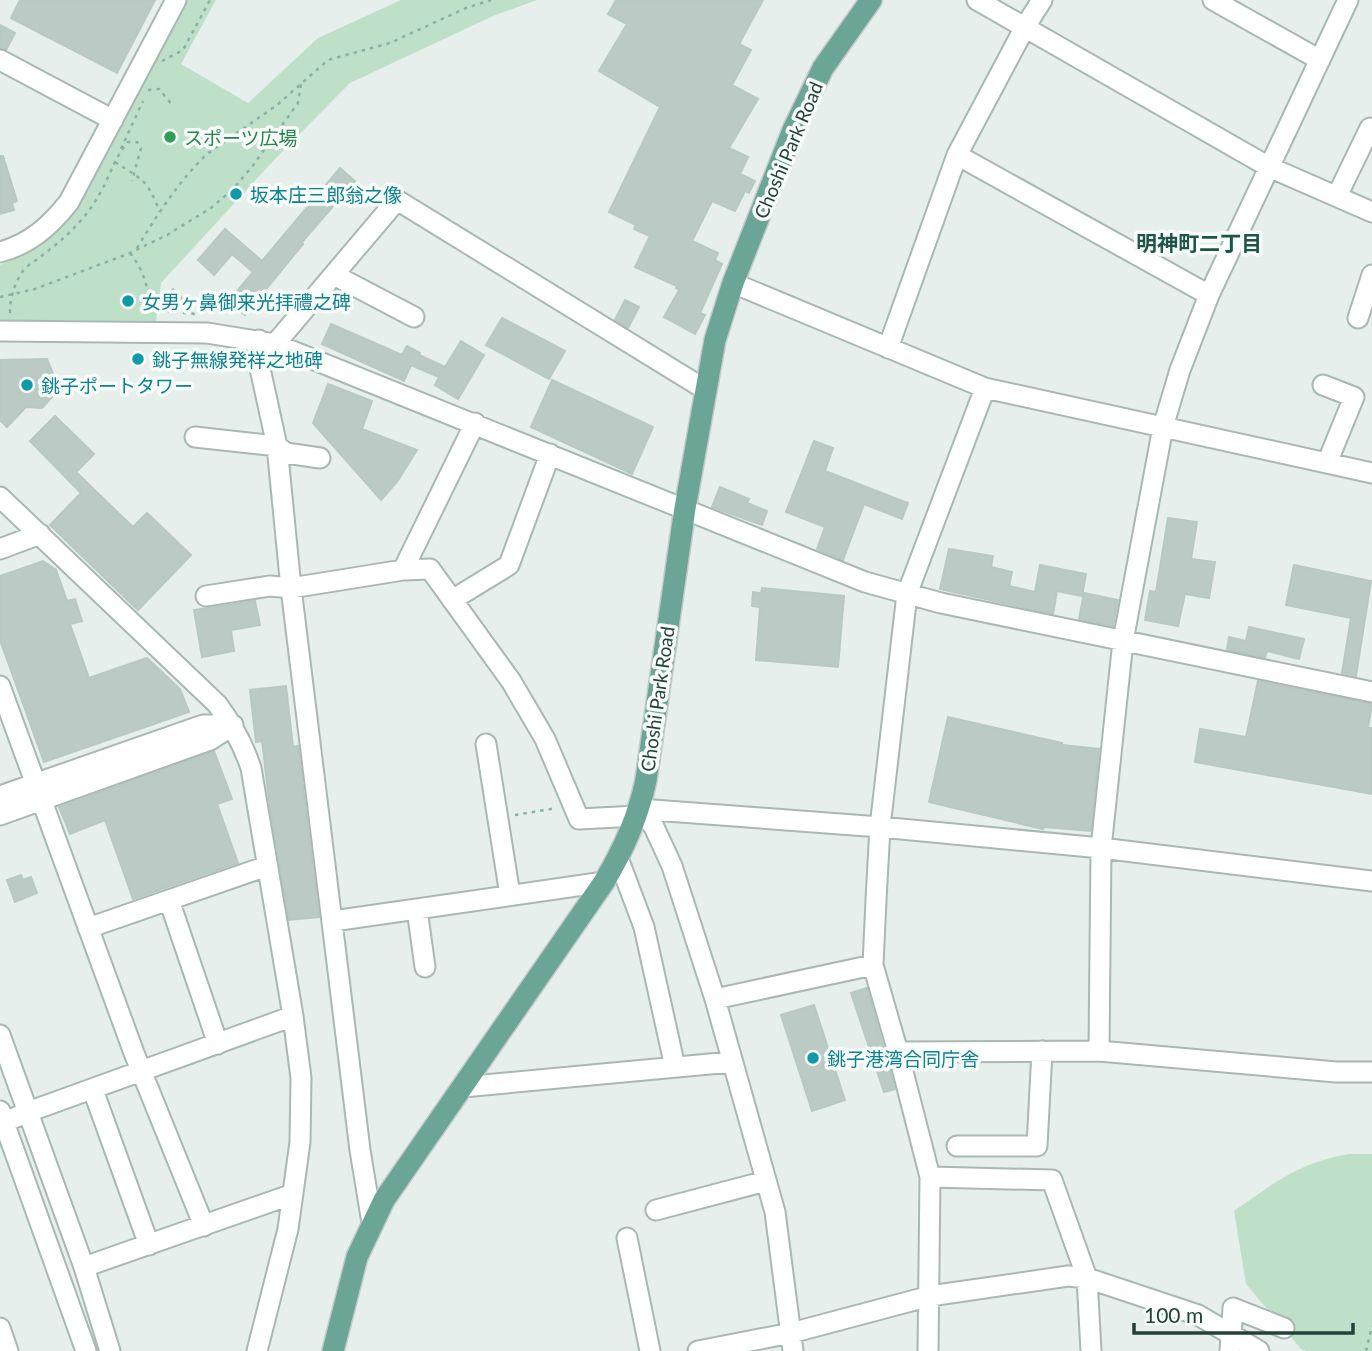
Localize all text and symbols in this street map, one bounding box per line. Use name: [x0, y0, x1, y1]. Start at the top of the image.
street label: Choshi Park Road: [749, 78, 827, 222]
place label: スポーツ広場: [184, 126, 298, 149]
marker: スポーツ広場: [162, 129, 178, 145]
place label: 坂本庄三郎翁之像: [250, 183, 402, 206]
marker: 坂本庄三郎翁之像: [228, 186, 244, 202]
district label: 明神町二丁目: [1136, 230, 1262, 255]
place label: 女男ヶ鼻御来光拝禮之碑: [142, 290, 351, 313]
marker: 女男ヶ鼻御来光拝禮之碑: [120, 293, 136, 309]
place label: 銚子無線発祥之地碑: [152, 348, 323, 371]
marker: 銚子無線発祥之地碑: [130, 351, 146, 367]
place label: 銚子ポートタワー: [41, 374, 193, 397]
marker: 銚子ポートタワー: [19, 377, 35, 393]
street label: Choshi Park Road: [635, 625, 679, 773]
place label: 銚子港湾合同庁舎: [827, 1047, 979, 1070]
marker: 銚子港湾合同庁舎: [805, 1050, 821, 1066]
scale bar: [1134, 1292, 1353, 1336]
text: 100 m: [1144, 1302, 1203, 1327]

